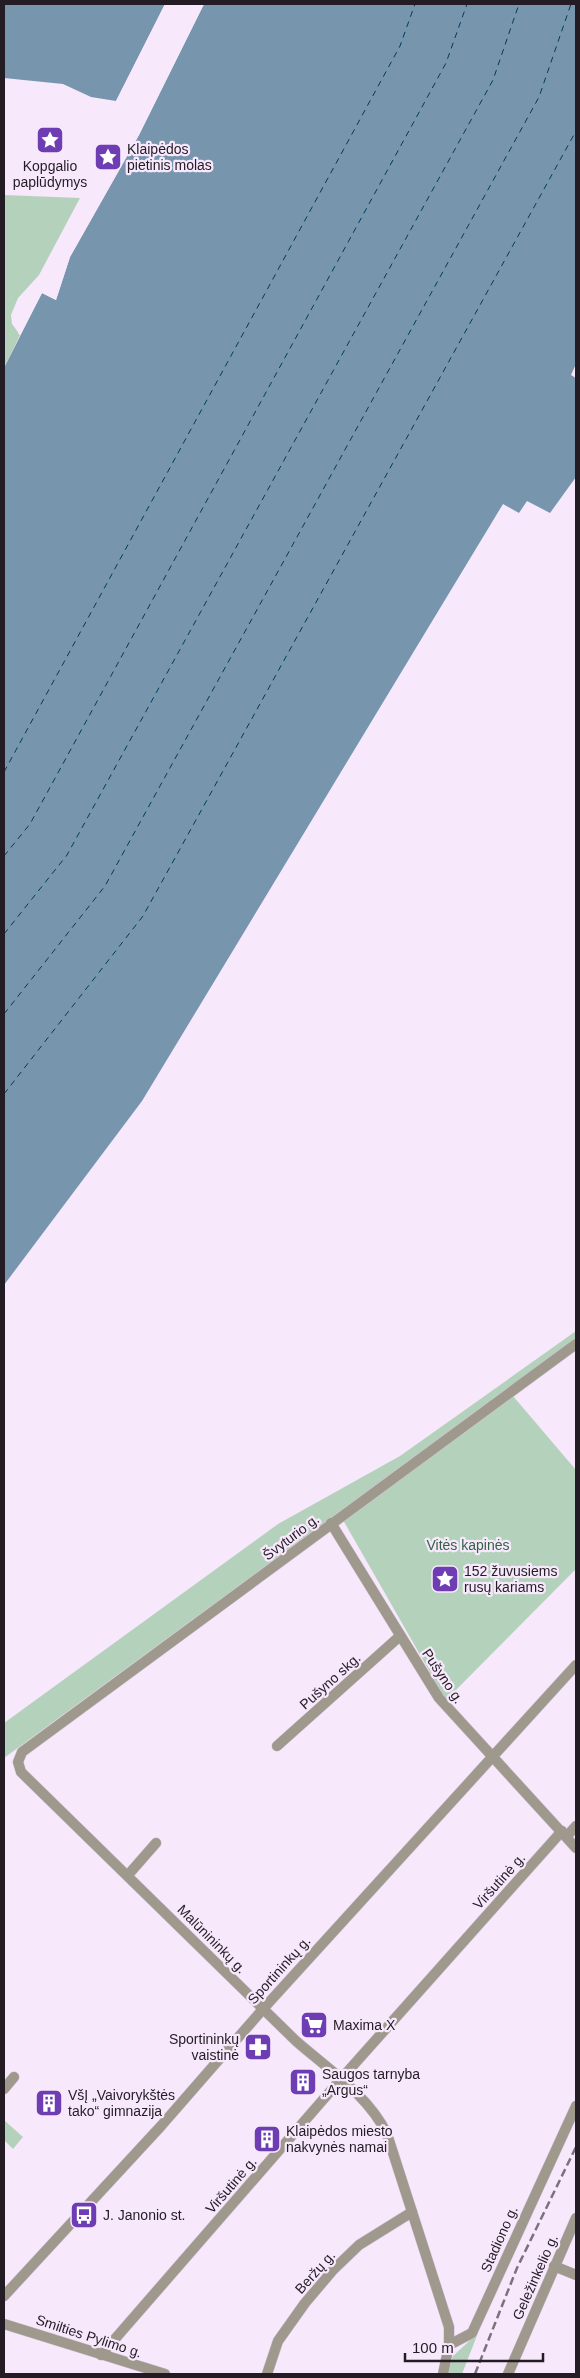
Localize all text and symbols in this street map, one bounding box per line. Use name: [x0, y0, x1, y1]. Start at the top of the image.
place icon: Kopgalio paplūdymys: [35, 125, 65, 155]
place label: Klaipėdos pietinis molas: [127, 141, 212, 173]
place icon: Klaipėdos pietinis molas: [93, 142, 123, 172]
place label: Kopgalio paplūdymys: [13, 158, 87, 190]
street label: Švyturio g.: [260, 1511, 322, 1563]
park label: Vitės kapinės: [426, 1537, 510, 1553]
place label: 152 žuvusiems rusų kariams: [464, 1563, 557, 1595]
place icon: 152 žuvusiems rusų kariams: [430, 1564, 460, 1594]
street label: Pušyno g.: [419, 1646, 467, 1706]
street label: Pušyno skg.: [296, 1650, 364, 1712]
street label: Viršutinė g.: [470, 1850, 528, 1912]
street label: Malūnininkų g.: [174, 1901, 250, 1977]
street label: Sportininkų g.: [244, 1933, 314, 2007]
supermarket icon: Maxima X: [299, 2010, 329, 2040]
place label: Maxima X: [333, 2017, 396, 2033]
place label: Sportininkų vaistinė: [169, 2031, 239, 2063]
pharmacy icon: Sportininkų vaistinė: [243, 2032, 273, 2062]
place label: Saugos tarnyba „Argus“: [322, 2066, 420, 2098]
building icon: Saugos tarnyba „Argus“: [288, 2067, 318, 2097]
place label: VšĮ „Vaivorykštės tako“ gimnazija: [68, 2087, 175, 2119]
building icon: VšĮ „Vaivorykštės tako“ gimnazija: [34, 2088, 64, 2118]
place label: Klaipėdos miesto nakvynės namai: [286, 2123, 393, 2155]
building icon: Klaipėdos miesto nakvynės namai: [252, 2124, 282, 2154]
street label: Viršutinė g.: [202, 2153, 260, 2217]
bus stop icon: J. Janonio st.: [69, 2200, 99, 2230]
street label: Stadiono g.: [477, 2203, 521, 2275]
place label: J. Janonio st.: [103, 2207, 186, 2223]
street label: Geležinkelio g.: [509, 2232, 561, 2322]
street label: Beržų g.: [292, 2247, 338, 2297]
street label: Smilties Pylimo g.: [34, 2311, 144, 2361]
scale bar: [405, 2330, 542, 2362]
text: 100 m: [412, 2339, 454, 2356]

